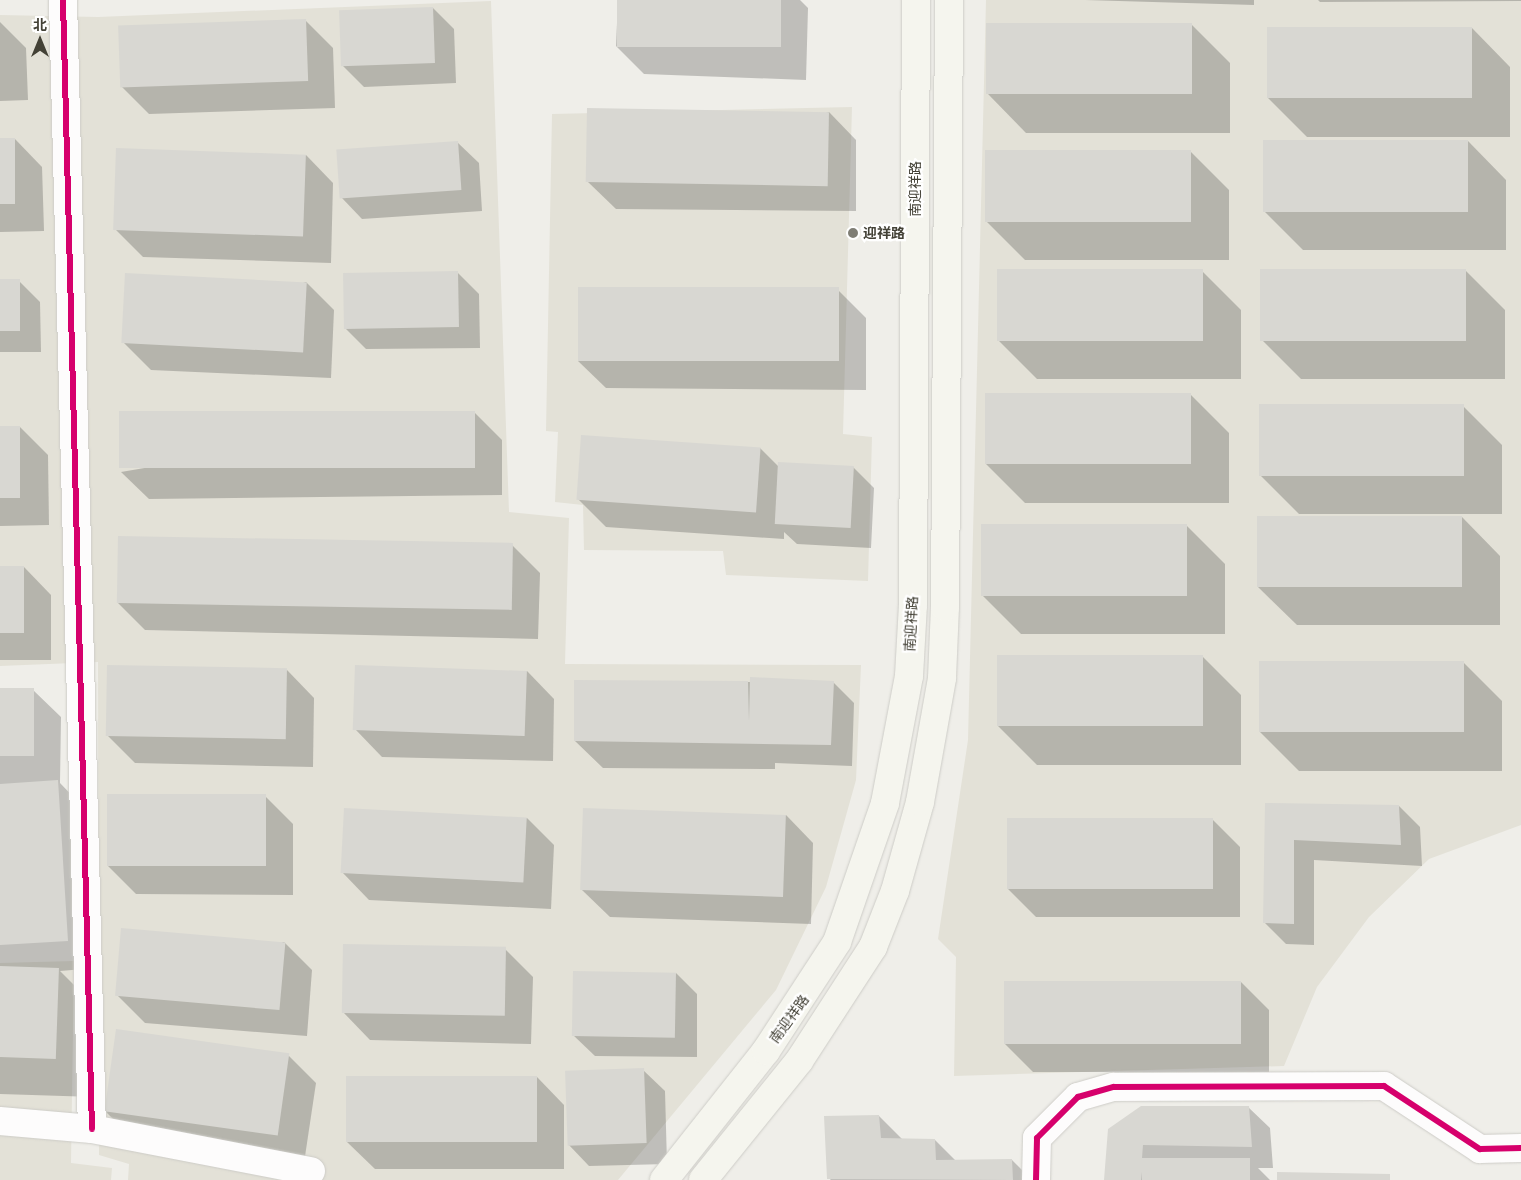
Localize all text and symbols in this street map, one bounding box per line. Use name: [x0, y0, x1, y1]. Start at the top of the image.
north arrow: [15, 15, 65, 65]
text: 北: [33, 16, 47, 33]
street label: 南迎祥路: [907, 161, 923, 217]
place label: 迎祥路: [863, 225, 905, 241]
marker: 迎祥路: [847, 227, 859, 239]
street label: 南迎祥路: [901, 596, 921, 652]
street label: 南迎祥路: [766, 991, 812, 1047]

